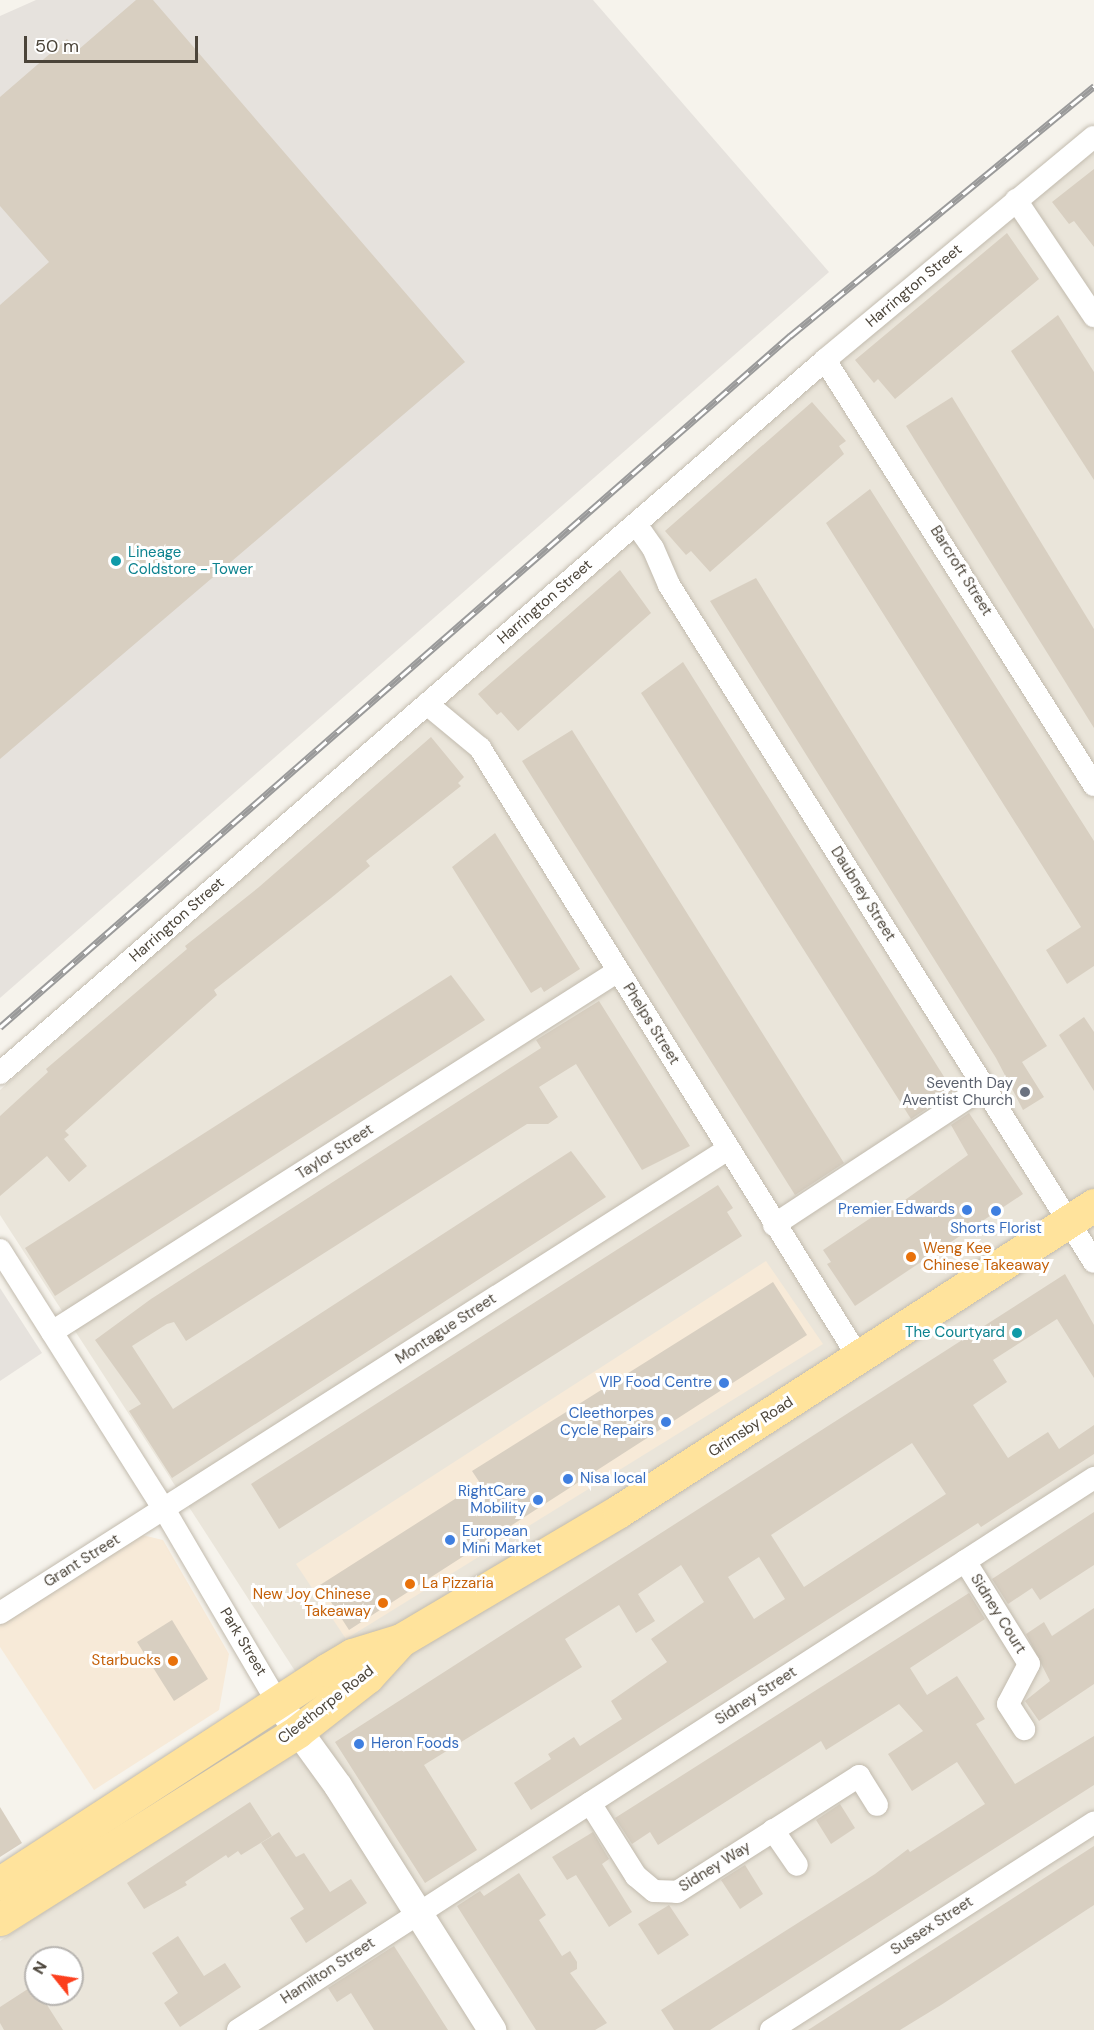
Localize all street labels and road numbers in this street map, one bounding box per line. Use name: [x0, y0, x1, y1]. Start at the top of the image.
street label: Harrington Street: [862, 241, 966, 331]
street label: Barcroft Street: [926, 523, 996, 619]
street label: Harrington Street: [494, 556, 596, 648]
street label: Daubney Street: [827, 843, 899, 945]
street label: Harrington Street: [126, 874, 228, 966]
street label: Phelps Street: [619, 980, 683, 1068]
street label: Taylor Street: [293, 1121, 377, 1183]
street label: Montague Street: [392, 1290, 500, 1368]
street label: Grimsby Road: [705, 1393, 797, 1461]
street label: Grant Street: [41, 1531, 123, 1591]
street label: Sidney Court: [966, 1571, 1030, 1657]
street label: Park Street: [216, 1605, 270, 1679]
street label: Cleethorpe Road: [274, 1662, 378, 1748]
street label: Sidney Street: [712, 1663, 800, 1729]
street label: Sidney Way: [676, 1838, 754, 1896]
street label: Sussex Street: [887, 1893, 977, 1959]
street label: Hamilton Street: [278, 1934, 378, 2008]

